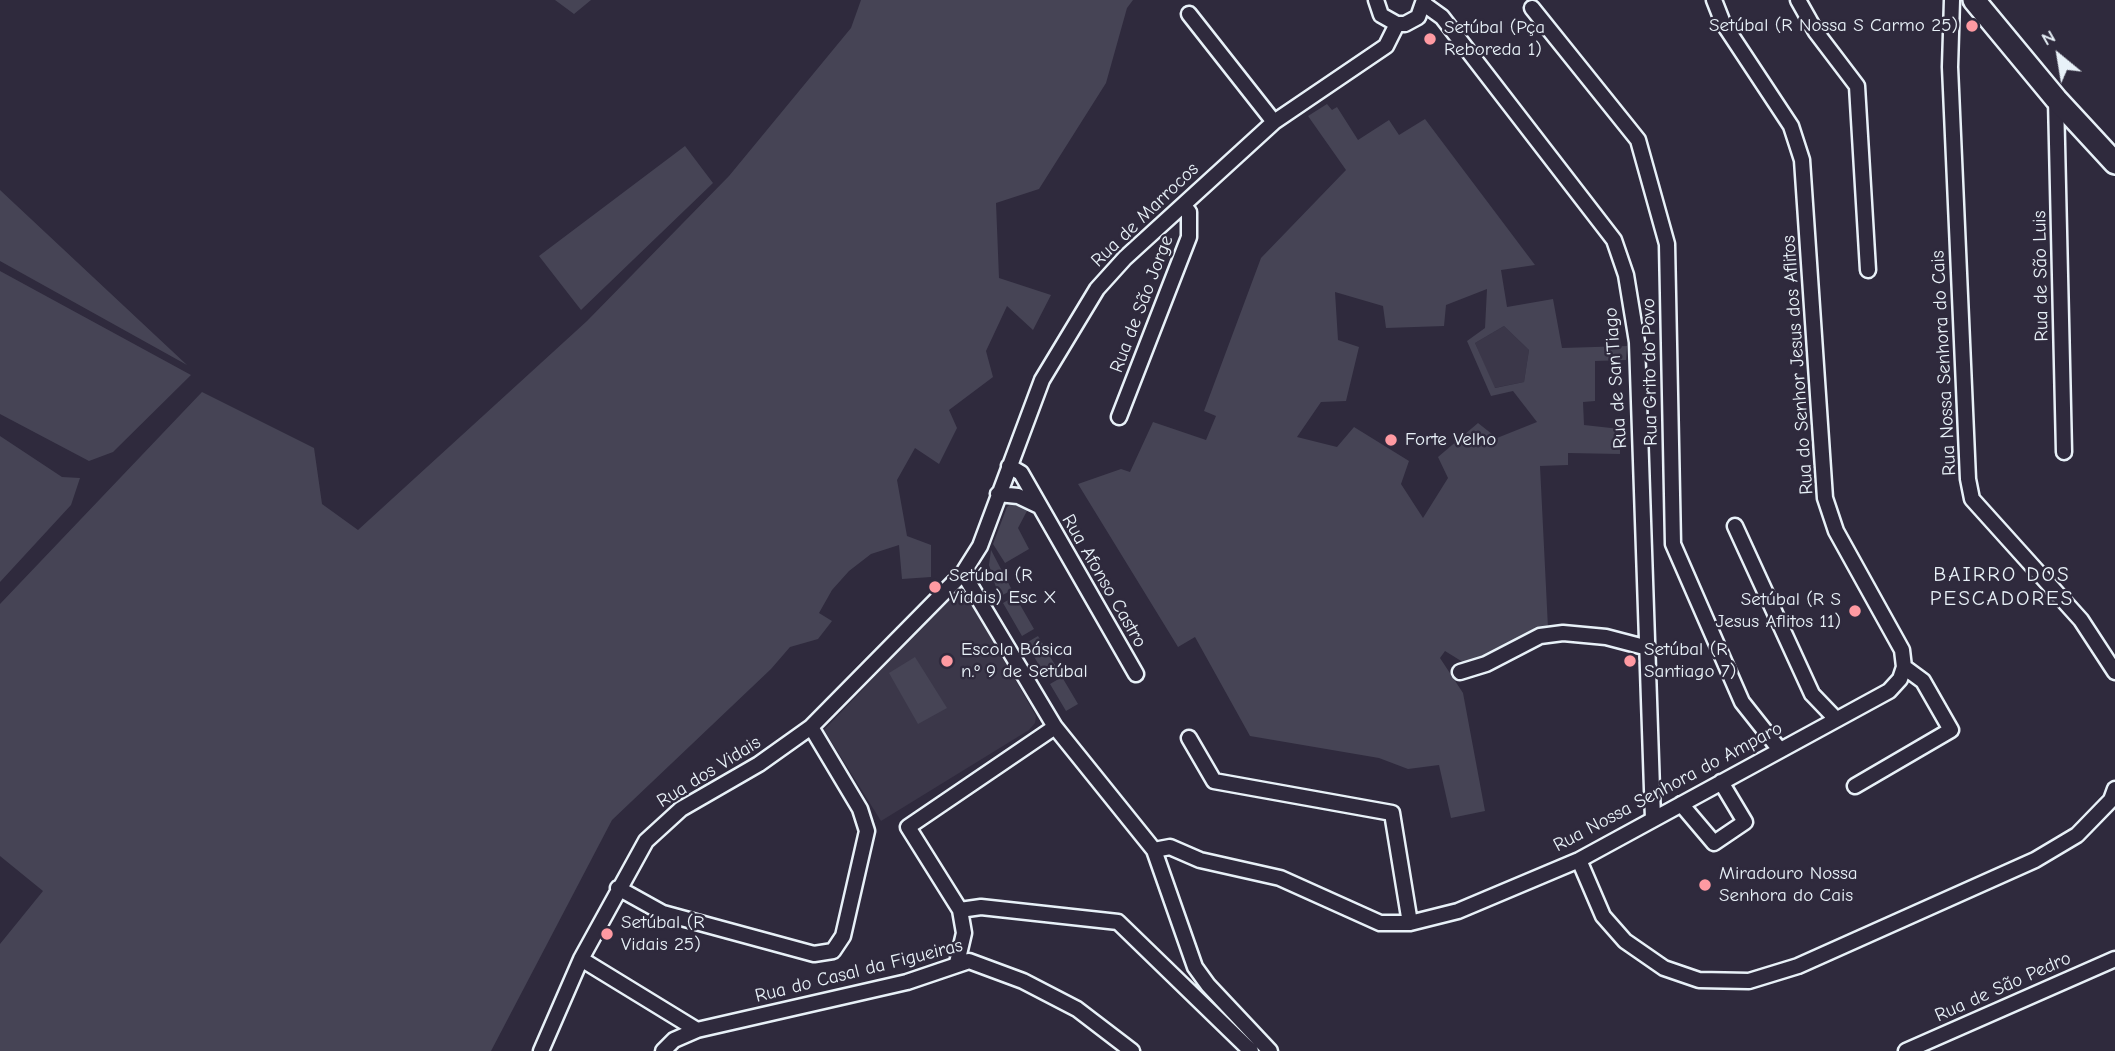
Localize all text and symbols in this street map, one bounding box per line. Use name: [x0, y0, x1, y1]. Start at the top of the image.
place label: Setúbal (R Nossa S Carmo 25): [1709, 15, 1958, 37]
place label: Setúbal (Pça Reboreda 1): [1444, 17, 1545, 61]
marker: Setúbal (R Nossa S Carmo 25): [1964, 18, 1980, 34]
north arrow: [2024, 21, 2094, 91]
text: N: [2038, 25, 2059, 50]
marker: Setúbal (Pça Reboreda 1): [1422, 31, 1438, 47]
street label: Rua de Marrocos: [1086, 158, 1204, 272]
street label: Rua de São Luis: [2028, 210, 2054, 342]
street label: Rua de São Jorge: [1105, 232, 1179, 376]
street label: Rua do Senhor Jesus dos Aflitos: [1778, 234, 1818, 496]
street label: Rua Nossa Senhora do Cais: [1927, 250, 1961, 476]
street label: Rua Grito do Povo: [1637, 298, 1663, 446]
street label: Rua de San'Tiago: [1600, 306, 1632, 450]
place label: Forte Velho: [1405, 429, 1496, 451]
marker: Forte Velho: [1383, 432, 1399, 448]
street label: Rua Afonso Castro: [1057, 510, 1151, 652]
district label: BAIRRO DOS PESCADORES: [1931, 562, 2073, 612]
place label: Setúbal (R Vidais) Esc X: [949, 565, 1056, 609]
marker: Setúbal (R Vidais) Esc X: [927, 579, 943, 595]
place label: Setúbal (R S Jesus Aflitos 11): [1715, 589, 1841, 633]
marker: Setúbal (R S Jesus Aflitos 11): [1847, 603, 1863, 619]
place label: Escola Básica n.º 9 de Setúbal: [961, 639, 1088, 683]
place label: Setúbal (R Santiago 7): [1644, 639, 1736, 683]
marker: Escola Básica n.º 9 de Setúbal: [939, 653, 955, 669]
marker: Setúbal (R Santiago 7): [1622, 653, 1638, 669]
street label: Rua Nossa Senhora do Amparo: [1550, 717, 1786, 857]
street label: Rua dos Vidais: [653, 731, 765, 813]
place label: Miradouro Nossa Senhora do Cais: [1719, 863, 1858, 907]
marker: Miradouro Nossa Senhora do Cais: [1697, 877, 1713, 893]
place label: Setúbal (R Vidais 25): [621, 912, 705, 956]
marker: Setúbal (R Vidais 25): [599, 926, 615, 942]
street label: Rua do Casal da Figueiras: [753, 934, 965, 1008]
street label: Rua de São Pedro: [1931, 947, 2075, 1027]

